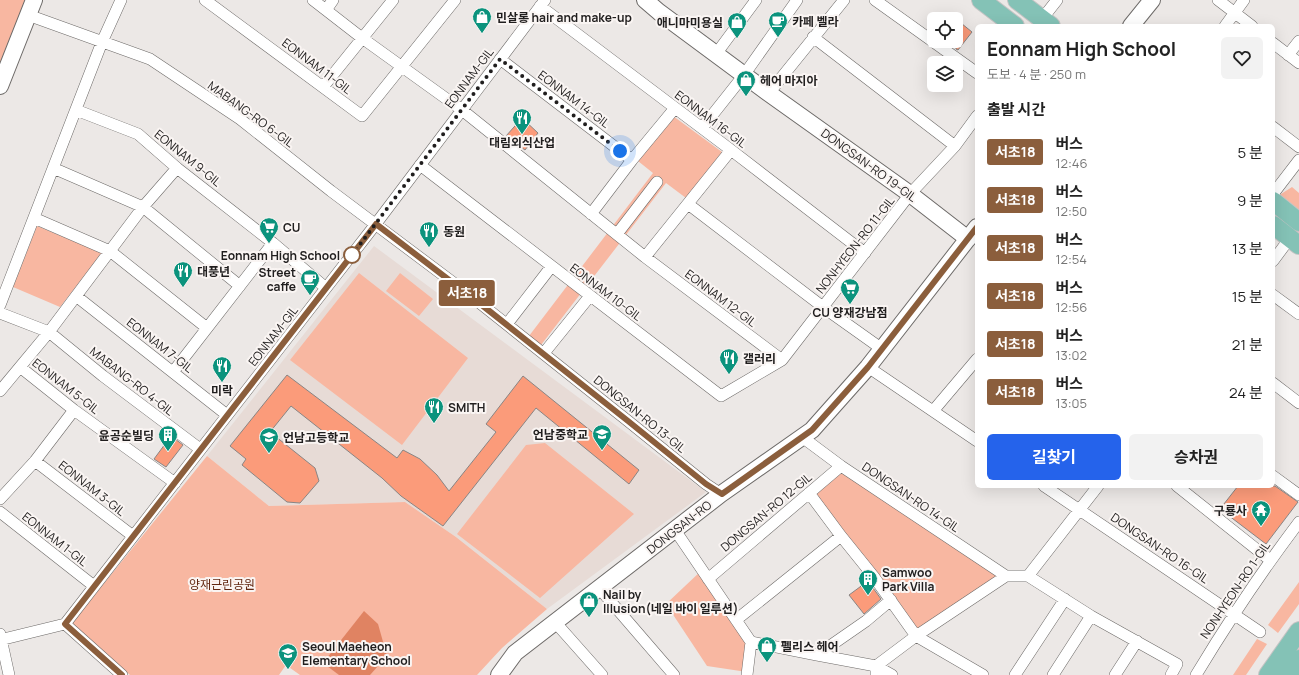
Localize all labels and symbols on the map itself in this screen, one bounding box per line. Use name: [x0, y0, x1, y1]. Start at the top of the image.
shop icon: 민살롱 hair and make-up: [471, 6, 493, 34]
place label: 민살롱 hair and make-up: [496, 9, 632, 26]
cafe icon: 카페 벨라: [767, 10, 789, 38]
shop icon: 애니마미용실: [726, 11, 748, 39]
place label: 카페 벨라: [792, 13, 839, 30]
place label: 애니마미용실: [657, 14, 723, 31]
street label: EONNAM 11-GIL: [279, 34, 355, 98]
street label: EONNAM-GIL: [441, 44, 497, 112]
street label: EONNAM 14-GIL: [535, 66, 613, 132]
shop icon: 헤어 마지아: [735, 69, 757, 97]
place label: 헤어 마지아: [760, 72, 818, 89]
street label: MABANG-RO 6-GIL: [204, 77, 298, 151]
street label: EONNAM 16-GIL: [671, 86, 751, 152]
restaurant icon: 대림외식산업: [511, 107, 533, 135]
street label: DONGSAN-RO 19-GIL: [818, 124, 920, 206]
street label: EONNAM 9-GIL: [151, 126, 225, 190]
place label: 대림외식산업: [489, 134, 555, 151]
your location: [610, 141, 630, 161]
street label: NONHYEON-RO 11-GIL: [812, 193, 898, 297]
supermarket icon: CU: [258, 216, 280, 244]
place label: CU: [283, 219, 301, 236]
restaurant icon: 동원: [418, 220, 440, 248]
place label: 동원: [443, 223, 465, 240]
marker: Eonnam High School: [343, 246, 361, 264]
place label: Eonnam High School: [221, 247, 340, 264]
street label: EONNAM 10-GIL: [566, 259, 646, 325]
restaurant icon: 대풍년: [172, 260, 194, 288]
place label: 대풍년: [197, 263, 230, 280]
place label: Street caffe: [259, 264, 296, 295]
street label: EONNAM 12-GIL: [682, 265, 760, 331]
cafe icon: Street caffe: [299, 268, 321, 296]
supermarket icon: CU 양재강남점: [839, 277, 861, 305]
line badge: 서초18: [439, 280, 495, 306]
street label: EONNAM-GIL: [244, 303, 302, 369]
place label: CU 양재강남점: [812, 304, 888, 321]
street label: EONNAM 7-GIL: [123, 314, 197, 376]
street label: MABANG-RO 4-GIL: [86, 343, 178, 419]
restaurant icon: 갤러리: [718, 347, 740, 375]
place label: 갤러리: [743, 350, 776, 367]
street label: EONNAM 5-GIL: [29, 354, 103, 418]
restaurant icon: 미락: [211, 355, 233, 383]
street label: DONGSAN-RO 13-GIL: [590, 372, 690, 456]
place label: 미락: [211, 382, 233, 399]
restaurant icon: SMITH: [423, 396, 445, 424]
place label: SMITH: [448, 399, 485, 416]
school or university icon: 언남중학교: [591, 423, 613, 451]
building icon: 윤공순빌딩: [157, 424, 179, 452]
school or university icon: 언남고등학교: [258, 426, 280, 454]
place label: 언남중학교: [533, 426, 588, 443]
place label: 윤공순빌딩: [99, 427, 154, 444]
place label: 언남고등학교: [283, 429, 349, 446]
street label: EONNAM 3-GIL: [55, 456, 129, 520]
street label: DONGSAN-RO 14-GIL: [859, 458, 963, 536]
street label: DONGSAN-RO 12-GIL: [717, 469, 815, 555]
street label: DONGSAN-RO: [643, 496, 715, 558]
temple icon: 구룡사: [1250, 499, 1272, 527]
place label: 구룡사: [1214, 502, 1247, 519]
street label: EONNAM 1-GIL: [19, 508, 91, 570]
street label: DONGSAN-RO 16-GIL: [1108, 509, 1212, 587]
street label: NONHYEON-RO 1-GIL: [1196, 538, 1274, 642]
place label: Samwoo Park Villa: [882, 564, 935, 595]
building icon: Samwoo Park Villa: [857, 568, 879, 596]
park label: 양재근린공원: [189, 576, 255, 593]
place label: Nail by Illusion(네일 바이 일루션): [603, 586, 738, 617]
shop icon: Nail by Illusion(네일 바이 일루션): [578, 590, 600, 618]
shop icon: 펠리스 헤어: [756, 635, 778, 663]
place label: Seoul Maeheon Elementary School: [302, 638, 411, 669]
place label: 펠리스 헤어: [781, 638, 839, 655]
school or university icon: Seoul Maeheon Elementary School: [277, 642, 299, 670]

